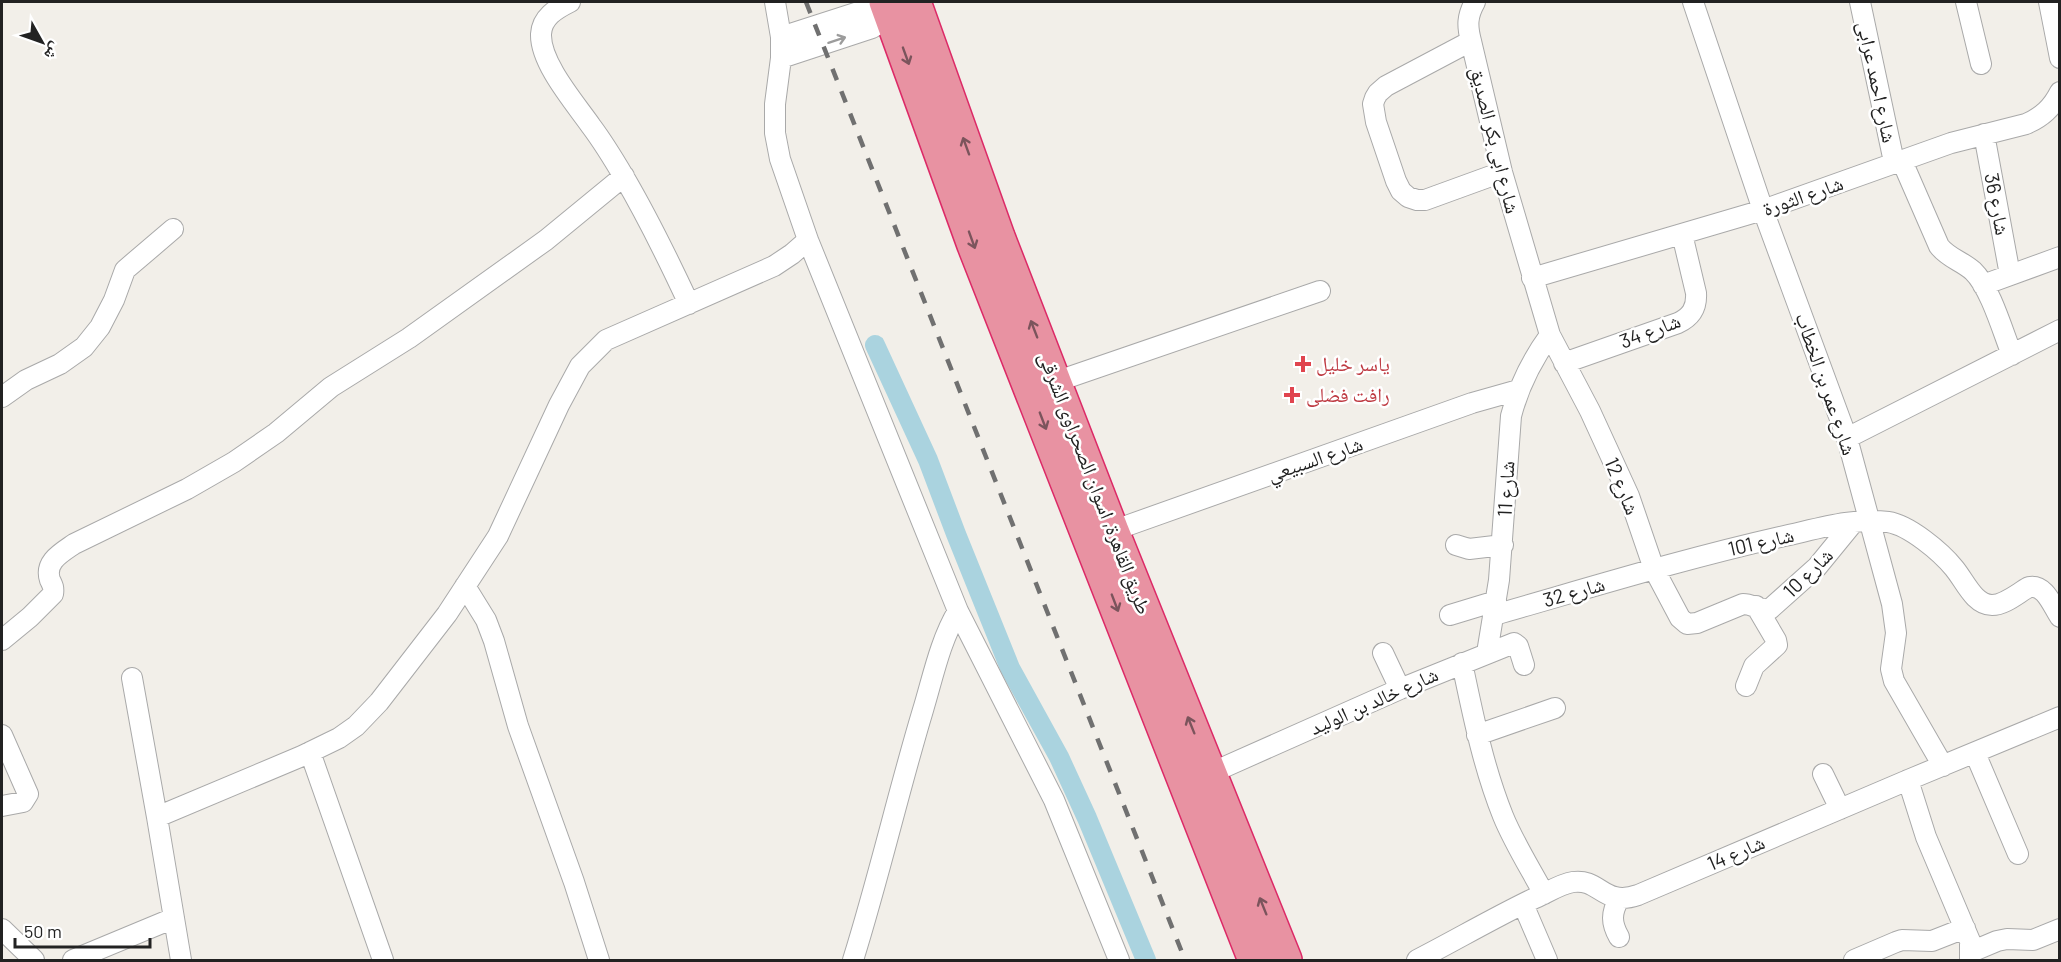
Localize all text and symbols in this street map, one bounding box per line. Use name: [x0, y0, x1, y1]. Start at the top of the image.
north arrow: [12, 12, 72, 72]
street label: شارع احمد عرابى: [1851, 19, 1903, 145]
one-way arrow: [827, 33, 846, 44]
text: ش: [40, 39, 67, 65]
one-way arrow: [901, 47, 912, 65]
street label: شارع ابى بكر الصديق: [1464, 64, 1526, 216]
one-way arrow: [959, 138, 970, 156]
street label: شارع الثورة: [1759, 170, 1847, 222]
street label: شارع 36: [1978, 171, 2016, 237]
one-way arrow: [967, 230, 978, 249]
street label: شارع 34: [1616, 308, 1684, 354]
street label: شارع عمر بن الخطاب: [1789, 309, 1863, 459]
one-way arrow: [1028, 320, 1039, 339]
street label: طريق القاهرة, اسوان الصحراوى الشرقى: [1034, 348, 1157, 618]
place label: ياسر خليل: [1316, 351, 1390, 376]
marker: ياسر خليل: [1294, 355, 1312, 373]
place label: رافت فضلى: [1306, 382, 1390, 407]
marker: رافت فضلى: [1283, 386, 1301, 404]
one-way arrow: [1038, 412, 1049, 430]
street label: شارع السبيعي: [1264, 431, 1367, 490]
street label: شارع 12: [1598, 453, 1646, 519]
street label: شارع 11: [1492, 460, 1520, 518]
street label: شارع 101: [1726, 522, 1796, 562]
street label: شارع 10: [1777, 542, 1839, 604]
street label: شارع 32: [1540, 571, 1608, 613]
one-way arrow: [1110, 593, 1121, 612]
street label: شارع خالد بن الوليد: [1306, 661, 1442, 741]
one-way arrow: [1185, 716, 1196, 735]
street label: شارع 14: [1703, 829, 1769, 877]
one-way arrow: [1257, 897, 1268, 916]
scale bar: [15, 911, 150, 949]
text: 50 m: [24, 920, 62, 942]

